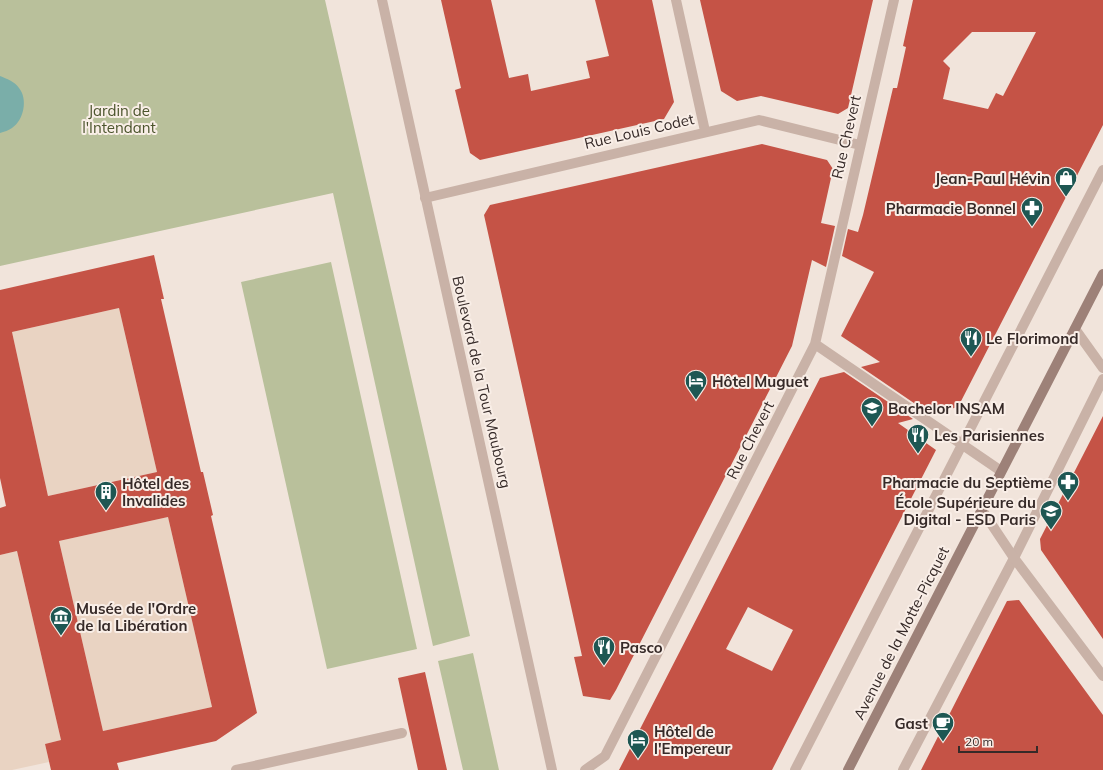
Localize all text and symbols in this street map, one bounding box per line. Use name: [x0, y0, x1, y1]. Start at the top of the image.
street label: Rue Chevert: [827, 93, 865, 181]
park label: Jardin de l'Intendant: [82, 101, 156, 137]
street label: Rue Louis Codet: [582, 109, 696, 153]
shop icon: Jean-Paul Hévin: [1053, 165, 1079, 198]
place label: Jean-Paul Hévin: [935, 169, 1050, 188]
pharmacy icon: Pharmacie Bonnel: [1019, 195, 1045, 228]
place label: Pharmacie Bonnel: [886, 199, 1016, 218]
street label: Boulevard de la Tour Maubourg: [448, 274, 516, 490]
restaurant icon: Le Florimond: [958, 325, 984, 358]
place label: Le Florimond: [986, 329, 1079, 348]
hotel icon: Hôtel Muguet: [683, 368, 709, 401]
place label: Hôtel Muguet: [712, 372, 809, 391]
school or university icon: Bachelor INSAM: [859, 395, 885, 428]
street label: Rue Chevert: [722, 398, 778, 482]
place label: Bachelor INSAM: [888, 399, 1005, 418]
restaurant icon: Les Parisiennes: [905, 422, 931, 455]
place label: Les Parisiennes: [934, 426, 1044, 445]
pharmacy icon: Pharmacie du Septième: [1055, 469, 1081, 502]
place label: Pharmacie du Septième: [882, 473, 1052, 492]
place label: Hôtel des Invalides: [122, 474, 189, 510]
building icon: Hôtel des Invalides: [93, 479, 119, 512]
place label: École Supérieure du Digital - ESD Paris: [895, 493, 1036, 529]
school or university icon: École Supérieure du Digital - ESD Paris: [1038, 498, 1064, 531]
street label: Avenue de la Motte-Picquet: [849, 543, 953, 723]
place label: Musée de l'Ordre de la Libération: [76, 599, 196, 635]
museum icon: Musée de l'Ordre de la Libération: [48, 604, 74, 637]
restaurant icon: Pasco: [591, 634, 617, 667]
place label: Pasco: [620, 638, 663, 657]
cafe icon: Gast: [930, 710, 956, 743]
place label: Gast: [894, 714, 928, 733]
place label: Hôtel de l'Empereur: [654, 722, 730, 758]
hotel icon: Hôtel de l'Empereur: [625, 727, 651, 760]
scale bar: [959, 728, 1037, 754]
text: 20 m: [965, 734, 993, 749]

